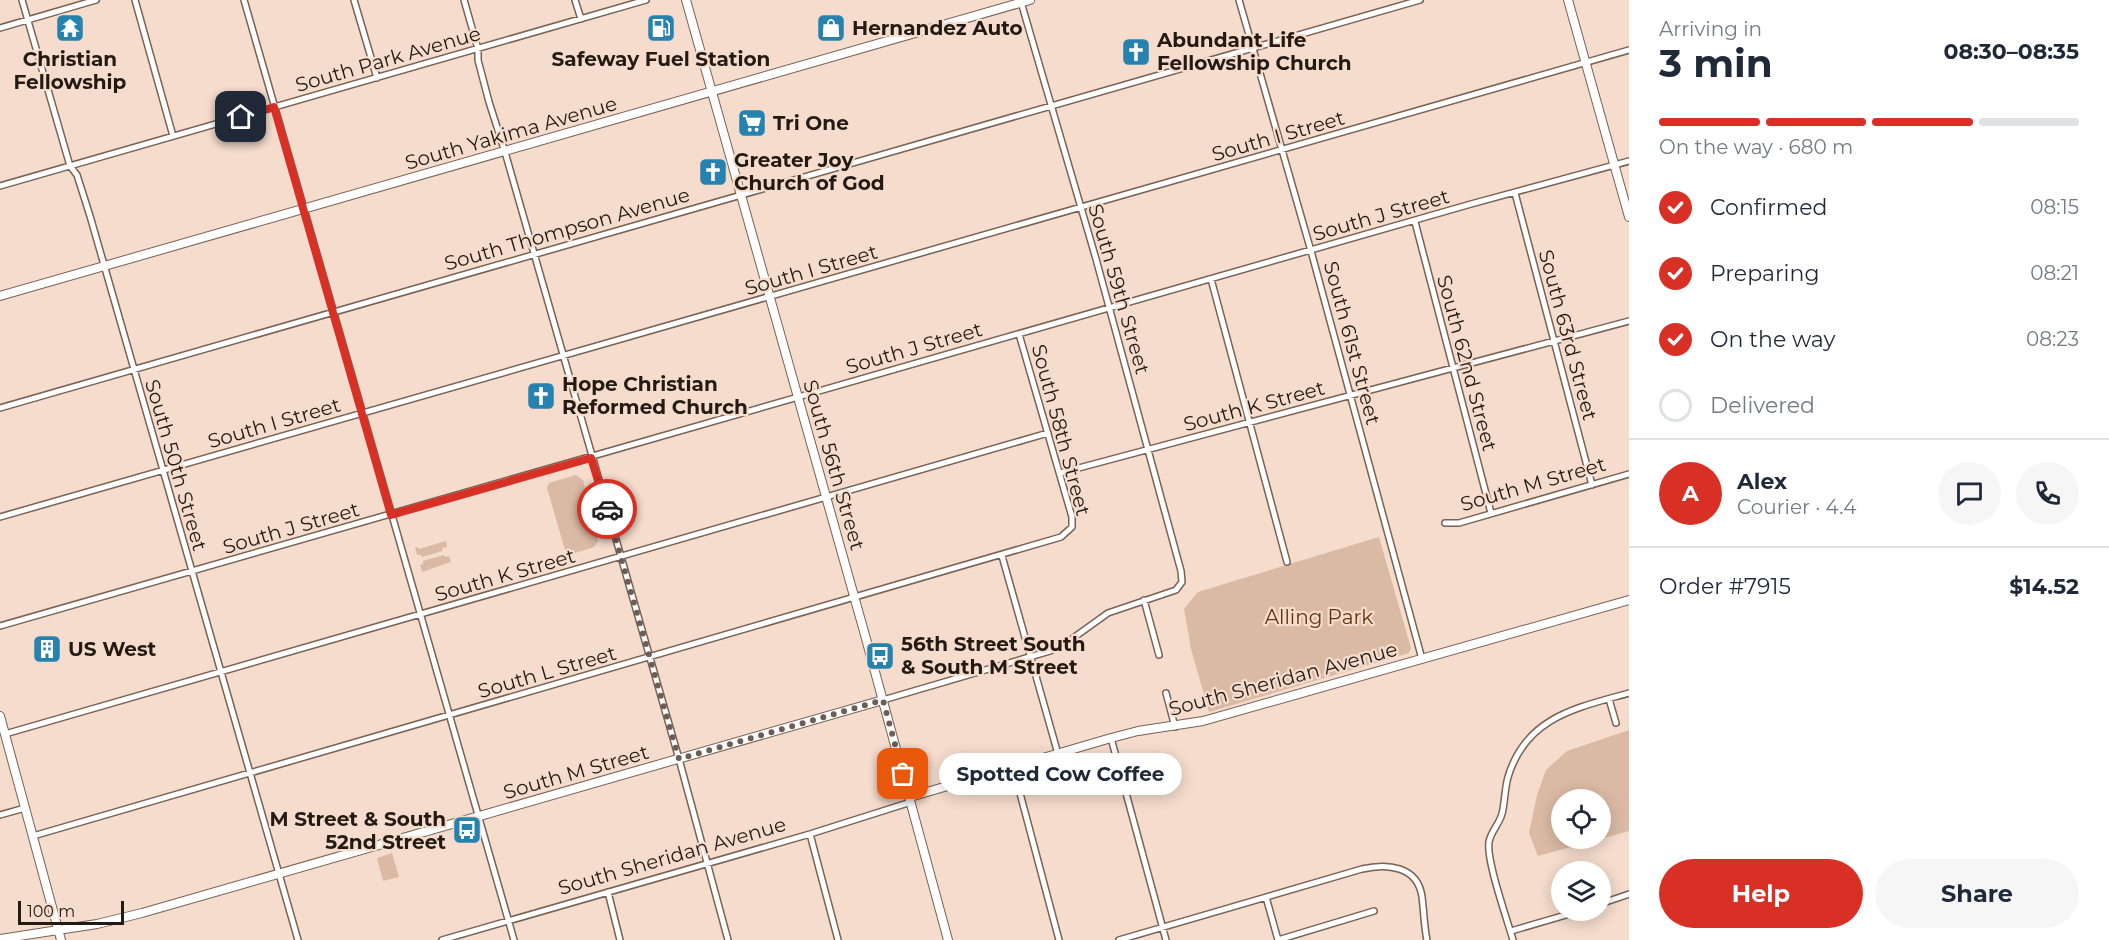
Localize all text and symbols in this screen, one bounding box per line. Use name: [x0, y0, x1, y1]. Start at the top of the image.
temple icon: Christian Fellowship: [54, 12, 86, 44]
fuel station icon: Safeway Fuel Station: [645, 12, 677, 44]
shop icon: Hernandez Auto: [815, 12, 847, 44]
place label: Hernandez Auto: [852, 16, 1023, 40]
text: Arriving in: [1659, 17, 1762, 41]
street label: South Park Avenue: [293, 21, 483, 97]
place label: Abundant Life Fellowship Church: [1156, 28, 1352, 75]
church icon: Abundant Life Fellowship Church: [1120, 36, 1152, 68]
text: 08:30–08:35: [1944, 38, 2079, 65]
text: 3 min: [1659, 39, 1773, 87]
place label: Christian Fellowship: [14, 47, 127, 94]
place label: Safeway Fuel Station: [552, 47, 770, 71]
pin: [215, 91, 266, 142]
street label: South Yakima Avenue: [402, 91, 620, 175]
icon: home: [224, 100, 257, 133]
street label: South I Street: [1209, 106, 1347, 166]
supermarket icon: Tri One: [736, 107, 768, 139]
place label: Tri One: [773, 111, 849, 135]
text: On the way · 680 m: [1659, 135, 1853, 159]
place label: Greater Joy Church of God: [734, 148, 885, 195]
church icon: Greater Joy Church of God: [697, 156, 729, 188]
street label: South Thompson Avenue: [442, 182, 692, 276]
street label: South J Street: [1310, 184, 1452, 246]
icon: check: [1659, 191, 1692, 224]
text: Confirmed: [1710, 194, 1827, 221]
text: 08:15: [2030, 195, 2079, 219]
street label: South 59th Street: [1083, 201, 1155, 377]
street label: South I Street: [742, 240, 880, 300]
street label: South 63rd Street: [1534, 247, 1602, 423]
icon: check: [1659, 257, 1692, 290]
street label: South 61st Street: [1319, 259, 1385, 427]
text: Preparing: [1710, 260, 1819, 287]
text: 08:21: [2030, 261, 2079, 285]
street label: South 62nd Street: [1432, 272, 1502, 454]
street label: South J Street: [843, 317, 985, 379]
icon: check: [1659, 323, 1692, 356]
text: On the way: [1710, 326, 1835, 353]
text: 08:23: [2026, 327, 2079, 351]
street label: South 58th Street: [1027, 342, 1095, 518]
place label: Hope Christian Reformed Church: [562, 372, 748, 419]
street label: South 50th Street: [140, 376, 212, 554]
street label: South K Street: [1181, 376, 1327, 436]
street label: South 56th Street: [798, 377, 870, 553]
church icon: Hope Christian Reformed Church: [525, 380, 557, 412]
text: Delivered: [1710, 392, 1815, 419]
street label: South I Street: [205, 393, 343, 453]
street label: South M Street: [1458, 452, 1608, 516]
button: chat: [1938, 462, 2001, 525]
button: phone: [2016, 462, 2079, 525]
text: Alex: [1737, 468, 1787, 495]
courier: [577, 479, 637, 539]
text: A: [1682, 480, 1699, 507]
icon: car: [591, 493, 624, 526]
text: Courier · 4.4: [1737, 495, 1856, 519]
street label: South J Street: [220, 497, 362, 559]
street label: South K Street: [432, 543, 578, 607]
text: Order #7915: [1659, 573, 1791, 600]
text: $14.52: [2009, 573, 2079, 600]
park label: Alling Park: [1265, 605, 1373, 629]
place label: 56th Street South & South M Street: [901, 632, 1085, 679]
building icon: US West: [31, 633, 63, 665]
place label: US West: [68, 637, 157, 661]
street label: South Sheridan Avenue: [1166, 637, 1400, 721]
bus stop icon: 56th Street South & South M Street: [864, 640, 896, 672]
street label: South L Street: [475, 641, 619, 703]
street label: South M Street: [501, 740, 651, 804]
pin: [877, 748, 928, 799]
callout: Spotted Cow Coffee: [939, 753, 1182, 795]
icon: bag: [886, 757, 919, 790]
text: Spotted Cow Coffee: [957, 762, 1164, 786]
map controls: [1551, 789, 1611, 921]
button: locate: [1551, 789, 1611, 849]
place label: M Street & South 52nd Street: [269, 807, 446, 854]
street label: South Sheridan Avenue: [555, 812, 789, 900]
bus stop icon: M Street & South 52nd Street: [451, 814, 483, 846]
button: Help: [1659, 859, 1863, 928]
button: Share: [1875, 859, 2079, 928]
button: layers: [1551, 861, 1611, 921]
scale bar: [18, 898, 124, 926]
text: 100 m: [27, 902, 75, 921]

